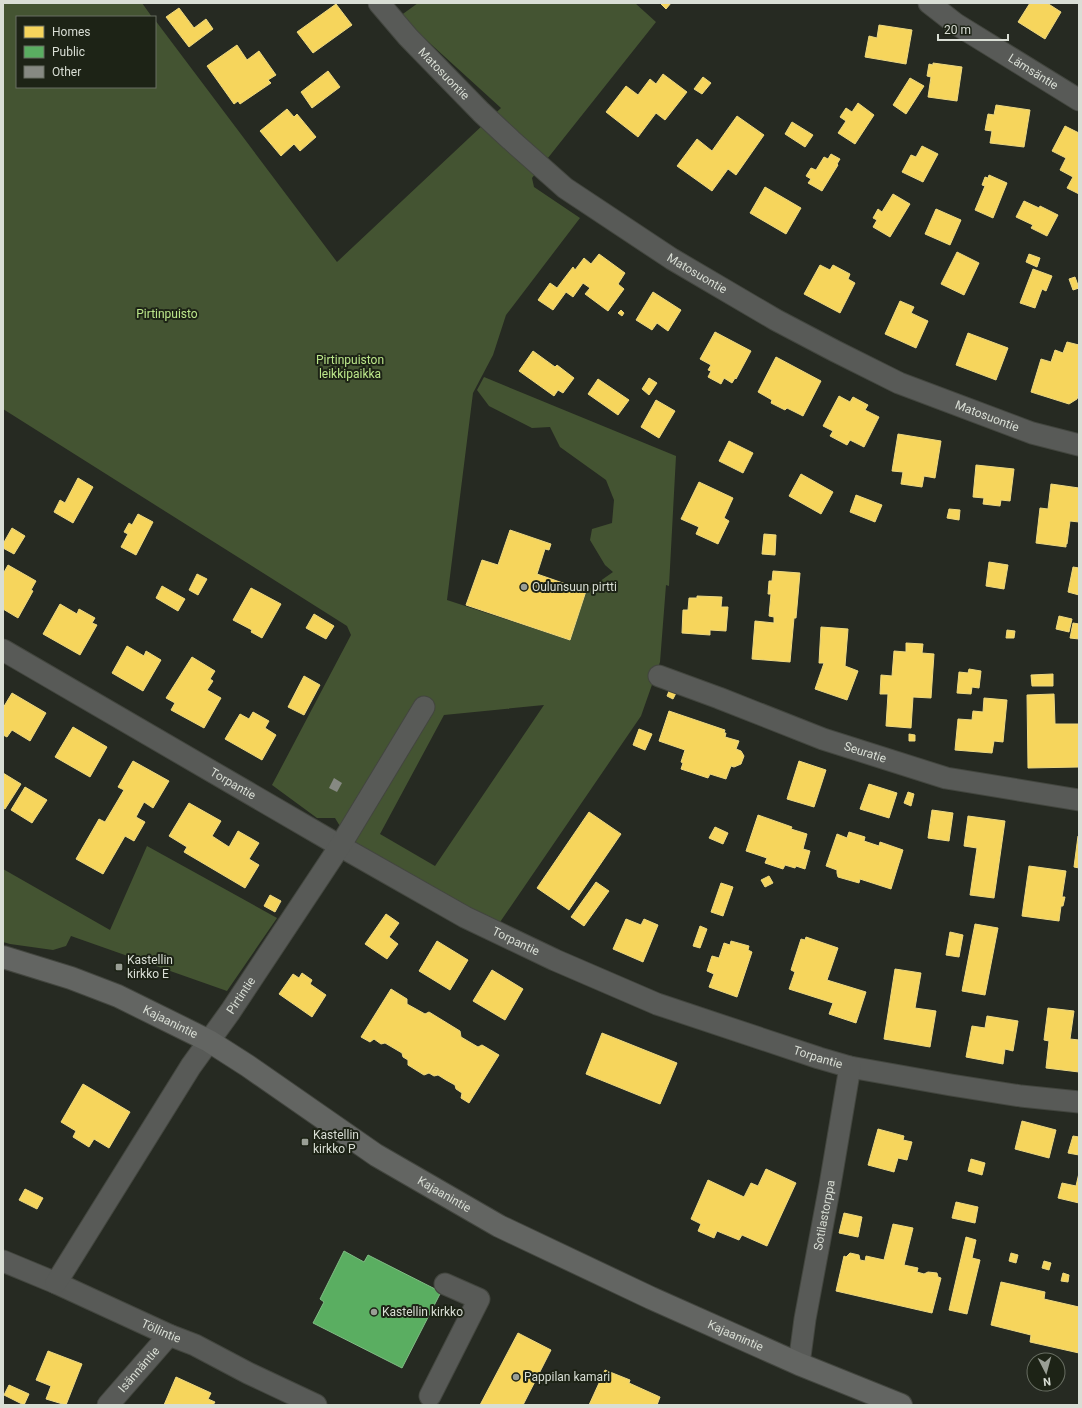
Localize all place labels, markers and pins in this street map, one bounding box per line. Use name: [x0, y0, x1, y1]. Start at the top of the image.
place label: Oulunsuun pirtti: [532, 580, 617, 594]
marker: Oulunsuun pirtti: [519, 582, 529, 592]
place label: Kastellin kirkko E: [127, 953, 173, 981]
marker: Kastellin kirkko E: [114, 962, 124, 972]
place label: Kastellin kirkko P: [313, 1128, 359, 1156]
marker: Kastellin kirkko P: [300, 1137, 310, 1147]
place label: Kastellin kirkko: [382, 1305, 463, 1319]
marker: Kastellin kirkko: [369, 1307, 379, 1317]
place label: Pappilan kamari: [524, 1370, 610, 1384]
marker: Pappilan kamari: [511, 1372, 521, 1382]

